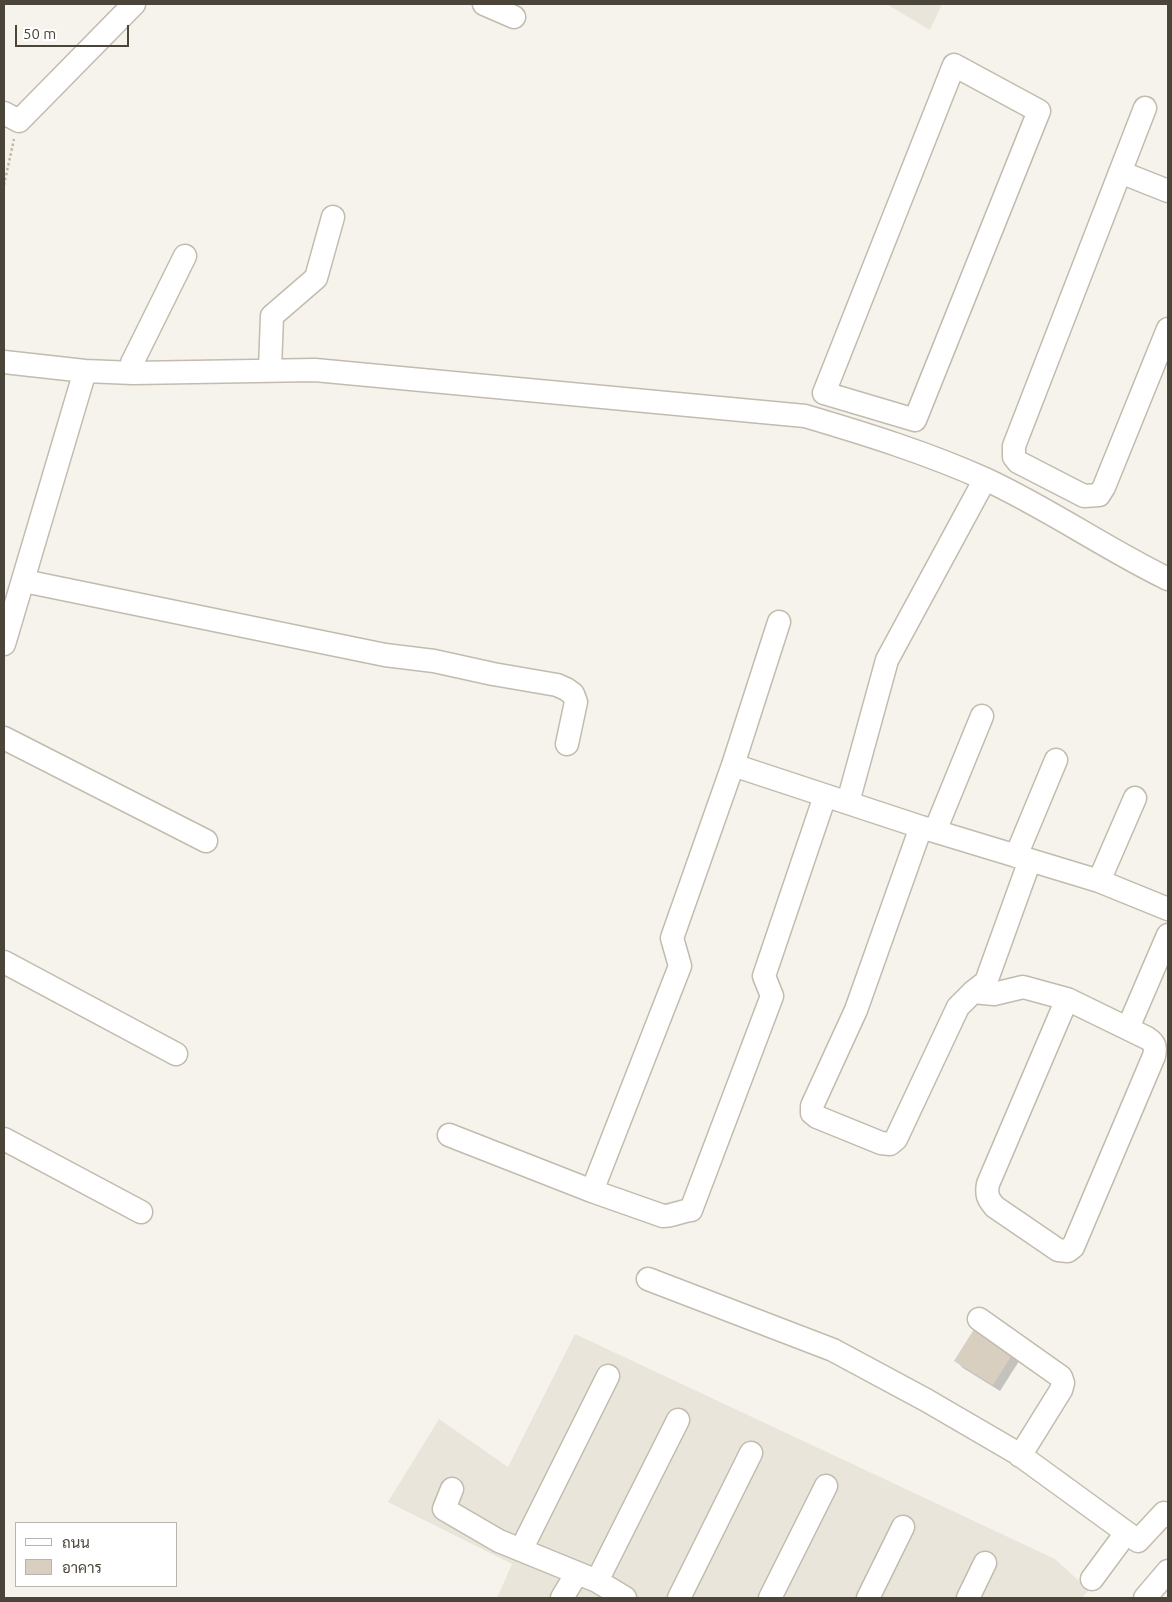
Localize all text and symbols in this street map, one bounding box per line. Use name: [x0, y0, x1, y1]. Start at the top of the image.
scale bar: [18, 15, 131, 47]
text: 50 m: [23, 25, 56, 42]
legend: [15, 1522, 178, 1587]
text: ถนน: [62, 1534, 90, 1551]
text: อาคาร: [62, 1559, 102, 1576]

